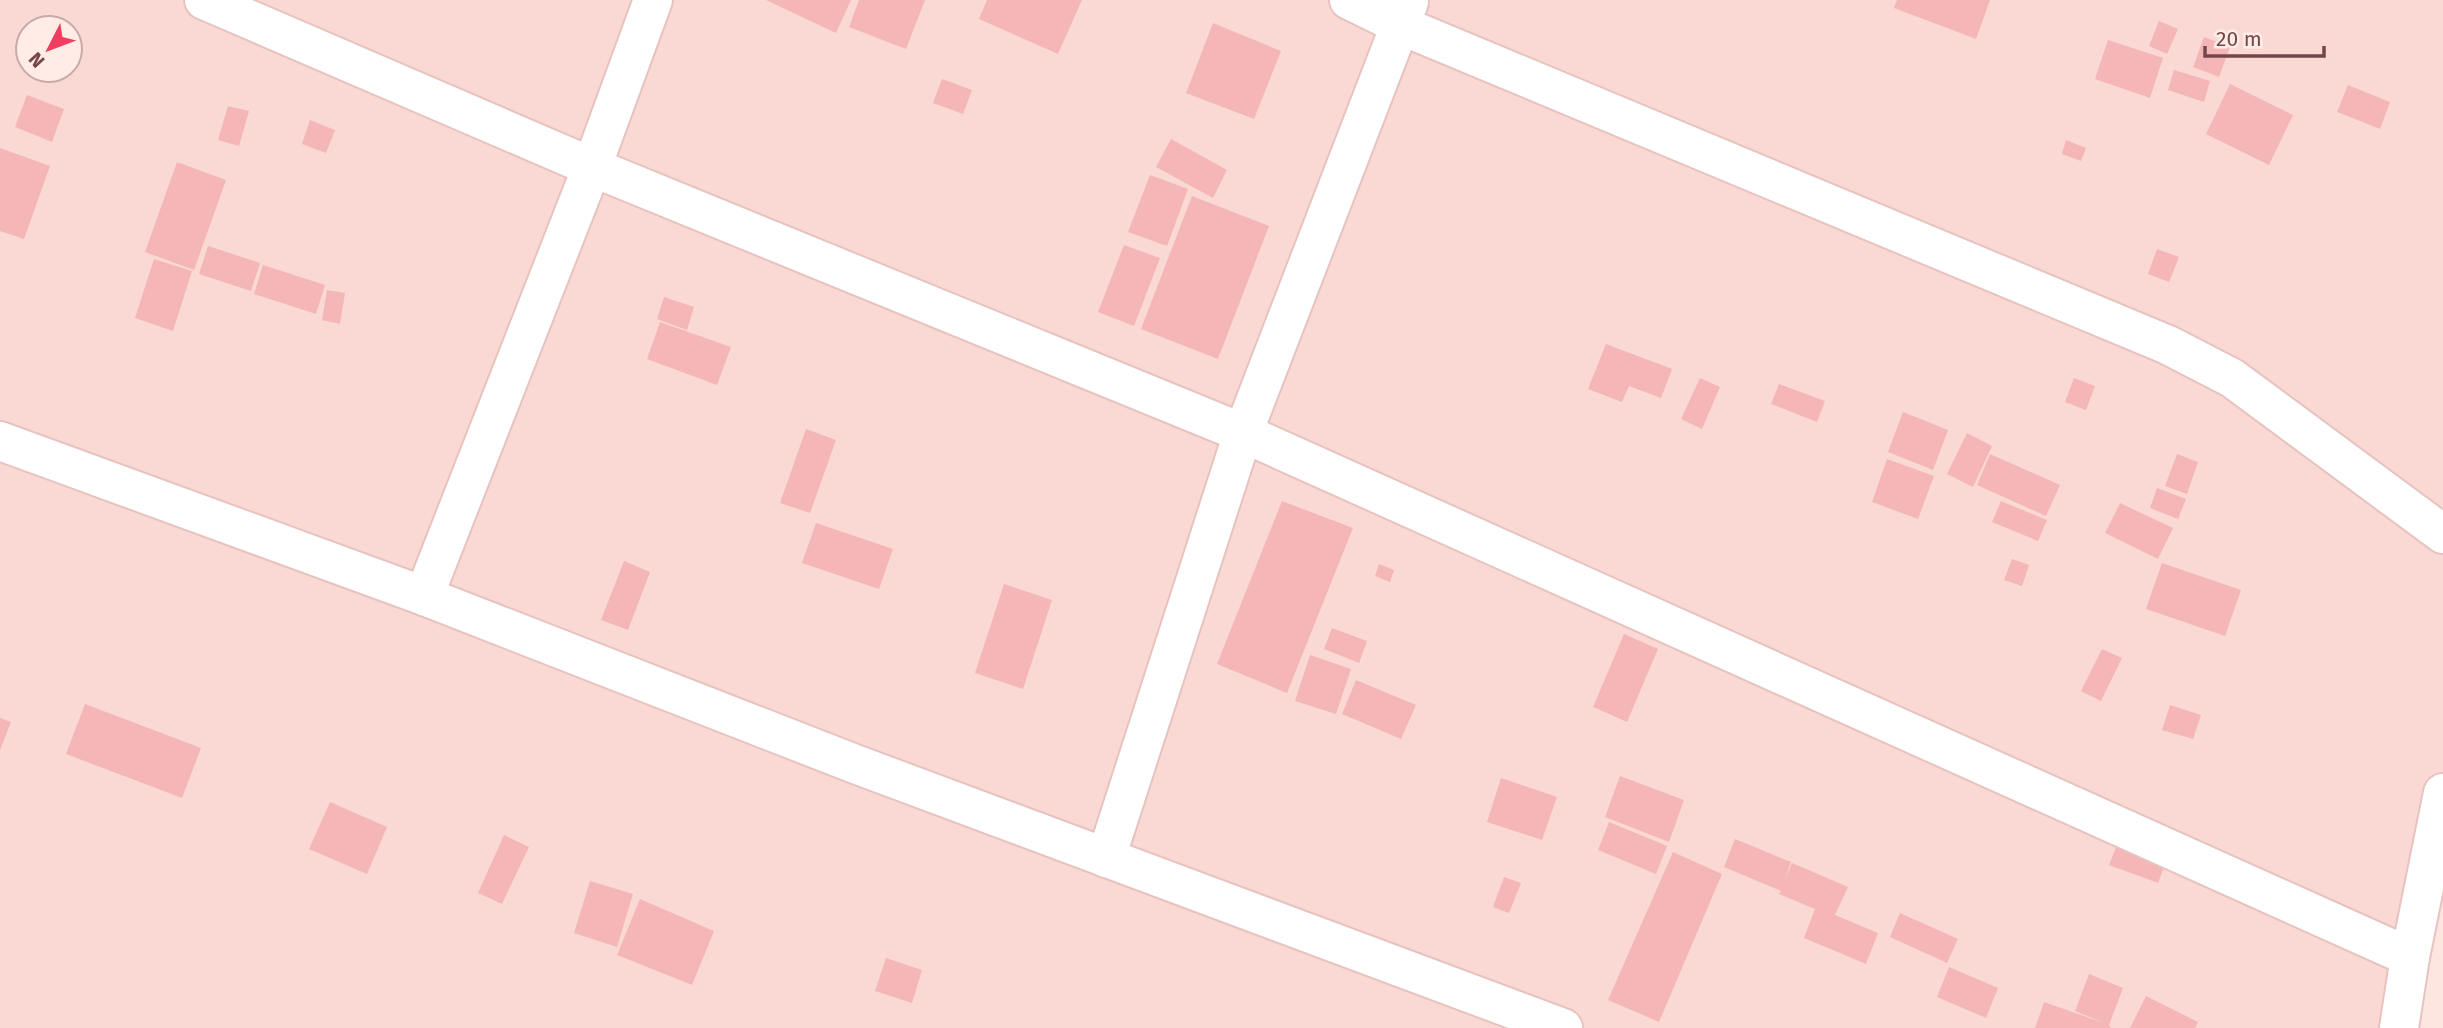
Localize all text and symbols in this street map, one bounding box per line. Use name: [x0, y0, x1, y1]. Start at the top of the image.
north arrow: [14, 14, 84, 84]
scale bar: [2205, 14, 2324, 58]
text: 20 m: [2216, 26, 2262, 52]
text: N: [24, 48, 50, 72]

